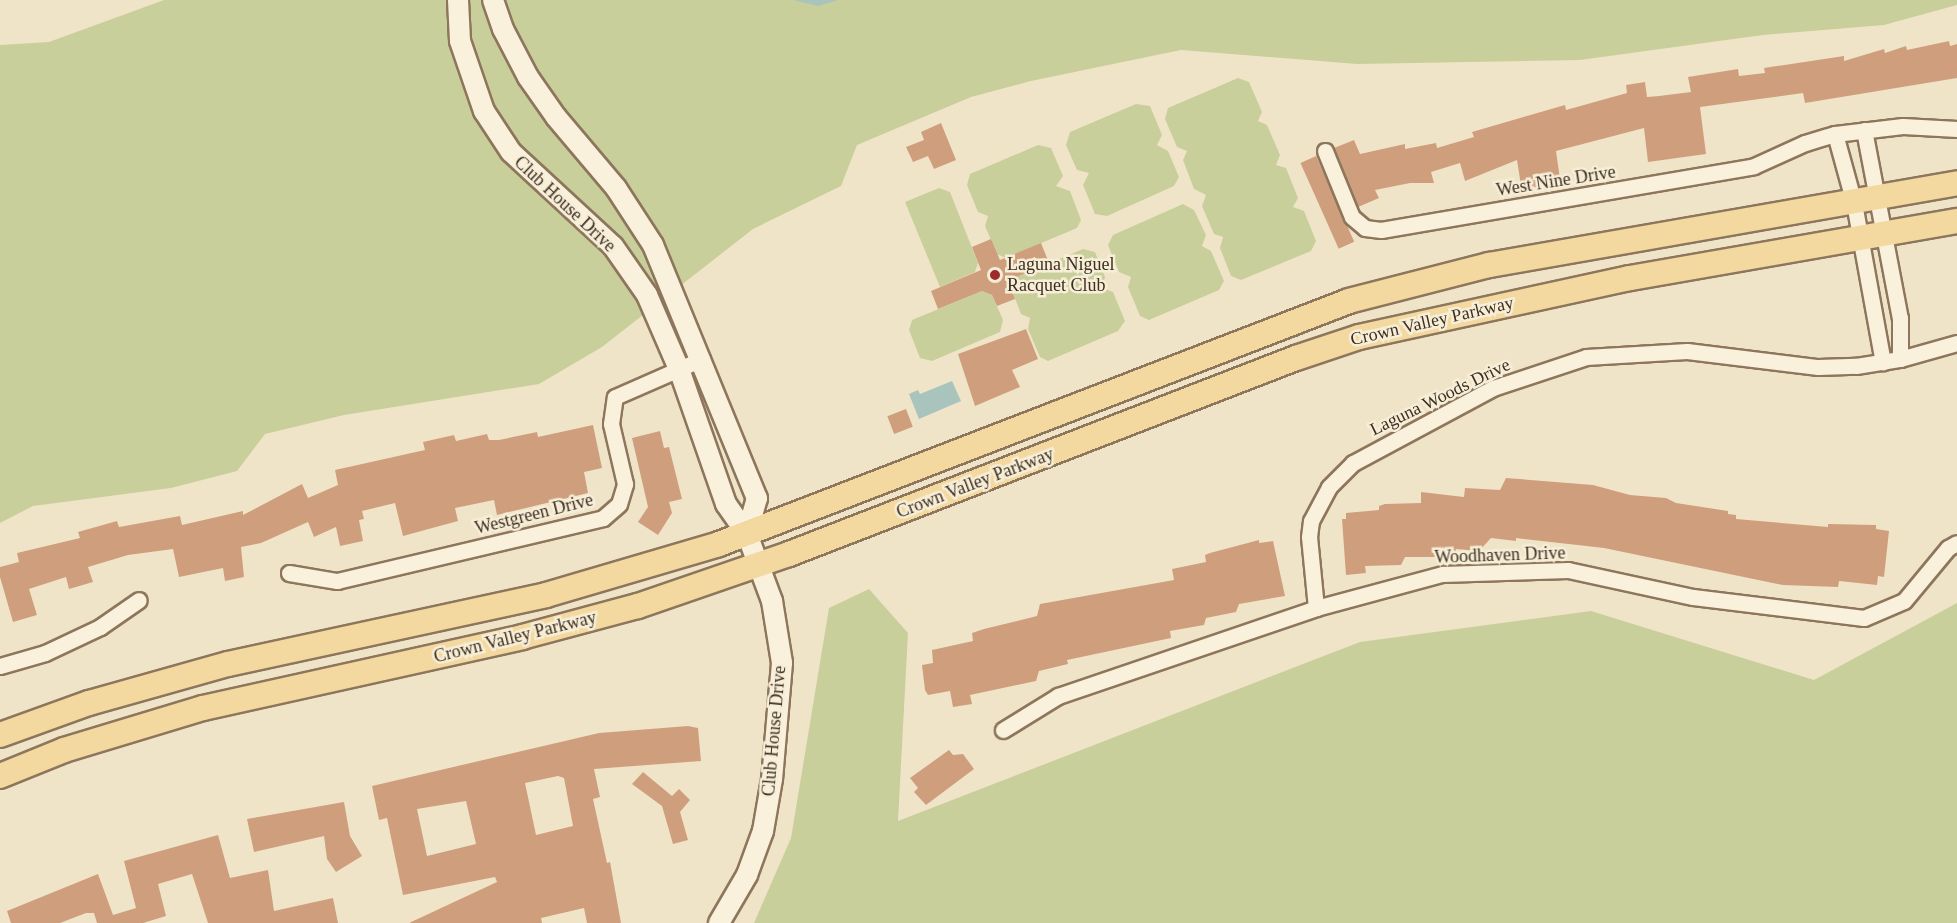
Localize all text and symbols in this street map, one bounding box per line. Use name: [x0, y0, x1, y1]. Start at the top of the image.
street label: Club House Drive: [510, 151, 620, 257]
street label: West Nine Drive: [1495, 161, 1617, 201]
place label: Laguna Niguel Racquet Club: [1007, 254, 1114, 296]
marker: Laguna Niguel Racquet Club: [988, 268, 1002, 282]
street label: Crown Valley Parkway: [1348, 292, 1516, 350]
street label: Laguna Woods Drive: [1366, 354, 1514, 440]
street label: Crown Valley Parkway: [893, 443, 1057, 523]
street label: Westgreen Drive: [473, 489, 595, 539]
street label: Woodhaven Drive: [1434, 542, 1566, 568]
street label: Crown Valley Parkway: [431, 606, 599, 668]
street label: Club House Drive: [758, 665, 790, 797]

